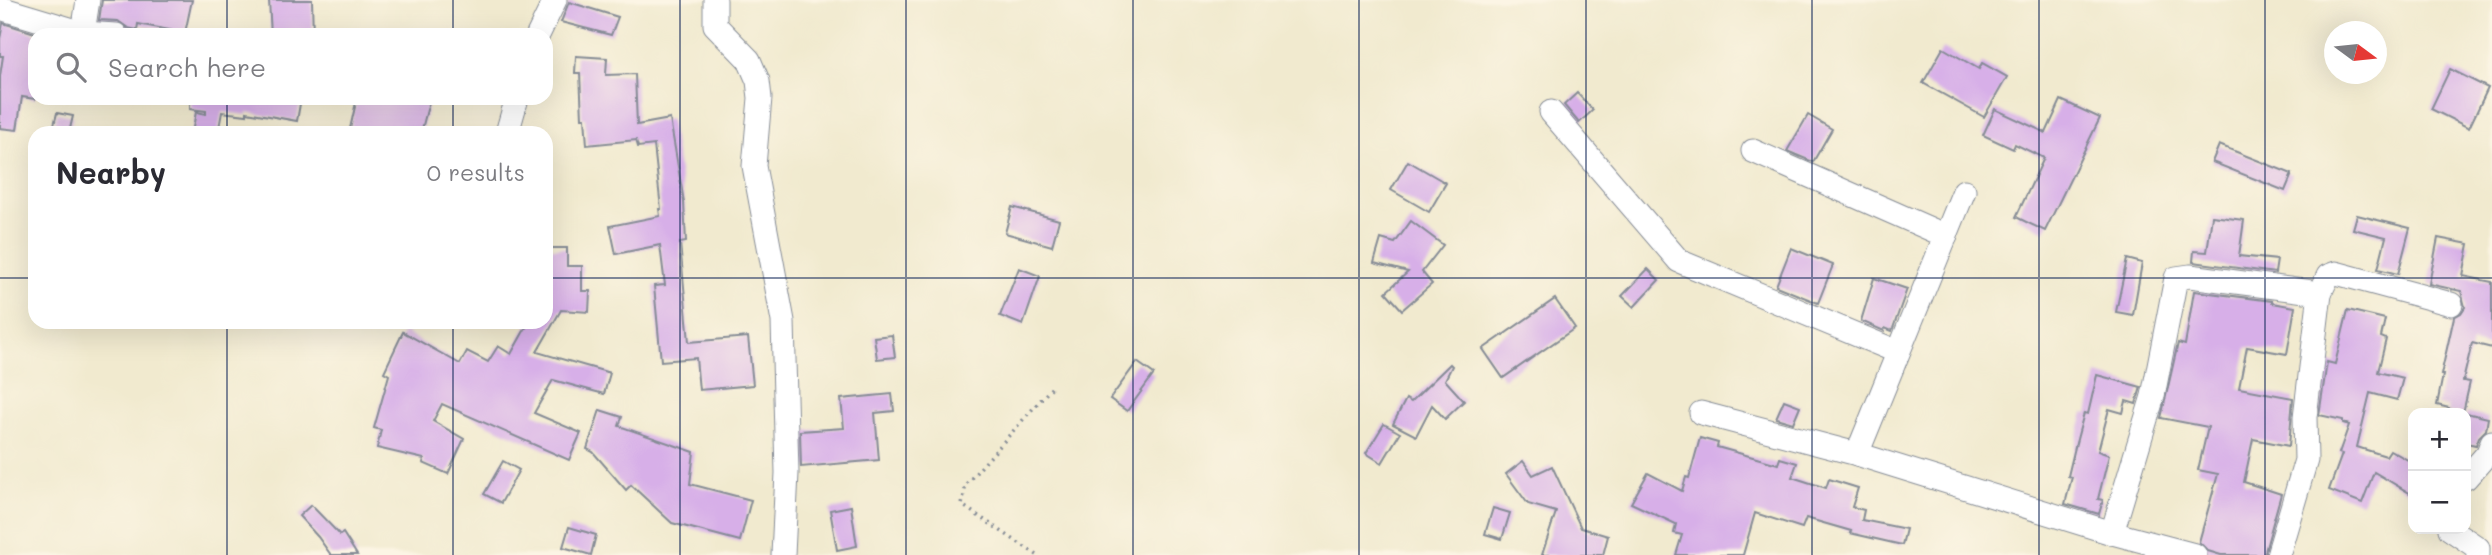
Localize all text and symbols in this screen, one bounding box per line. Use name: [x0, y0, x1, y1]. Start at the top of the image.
north arrow: [2324, 21, 2387, 84]
search box: [28, 28, 553, 105]
icon: search: [52, 48, 90, 86]
text: Search here: [108, 50, 266, 84]
text: Nearby: [56, 152, 166, 192]
text: 0 results: [427, 157, 525, 187]
map controls: [2408, 408, 2471, 534]
button: +: [2408, 408, 2471, 471]
button: −: [2408, 471, 2471, 534]

